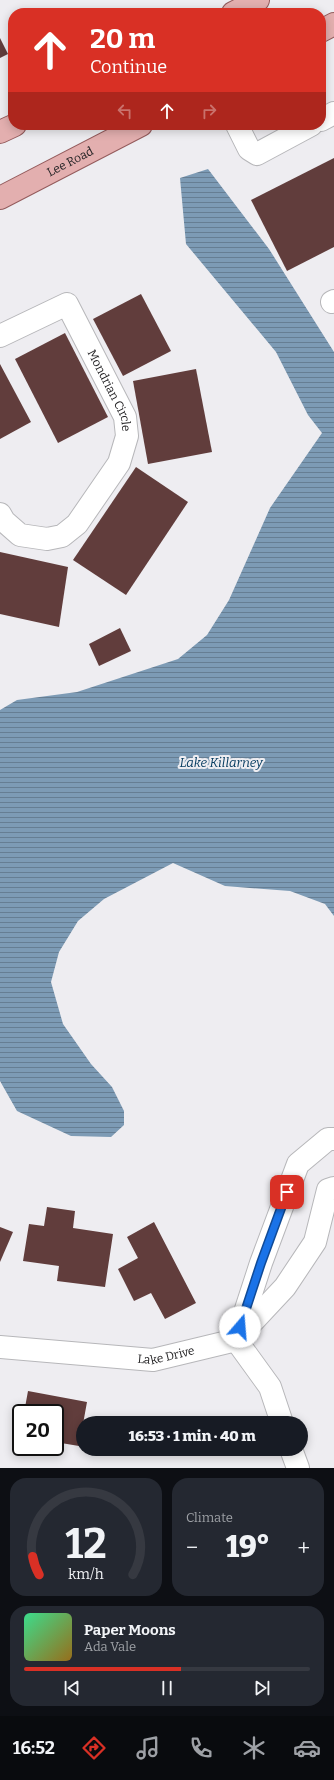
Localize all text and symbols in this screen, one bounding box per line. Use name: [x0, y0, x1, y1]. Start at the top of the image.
text: 20 m: [90, 22, 155, 55]
icon: ahead: [24, 24, 76, 76]
text: Continue: [90, 56, 167, 78]
icon: left: [114, 100, 136, 122]
icon: ahead: [156, 100, 178, 122]
icon: right: [198, 100, 220, 122]
street label: Lee Road: [45, 144, 96, 179]
street label: Mondrian Circle: [85, 347, 133, 432]
water label: Lake Killarney: [179, 755, 264, 770]
pin: [270, 1175, 304, 1209]
icon: arrive: [276, 1181, 298, 1203]
position arrow: [219, 1306, 261, 1348]
street label: Lake Drive: [137, 1343, 196, 1367]
speed limit sign: 20: [12, 1404, 64, 1456]
text: 16:53 · 1 min · 40 m: [128, 1427, 256, 1445]
text: Climate: [186, 1510, 233, 1525]
text: 12: [65, 1519, 107, 1569]
text: 19°: [226, 1529, 270, 1565]
text: −: [186, 1534, 198, 1561]
text: +: [297, 1534, 310, 1561]
text: km/h: [68, 1566, 104, 1583]
text: Paper Moons: [84, 1621, 176, 1639]
text: Ada Vale: [84, 1639, 136, 1654]
icon: previous: [61, 1677, 83, 1699]
icon: pause: [156, 1677, 178, 1699]
icon: next: [251, 1677, 273, 1699]
icon: directions: [80, 1734, 108, 1762]
icon: music: [134, 1734, 162, 1762]
icon: phone: [187, 1734, 215, 1762]
icon: climate: [240, 1734, 268, 1762]
icon: car: [293, 1734, 321, 1762]
text: 16:52: [13, 1737, 55, 1759]

